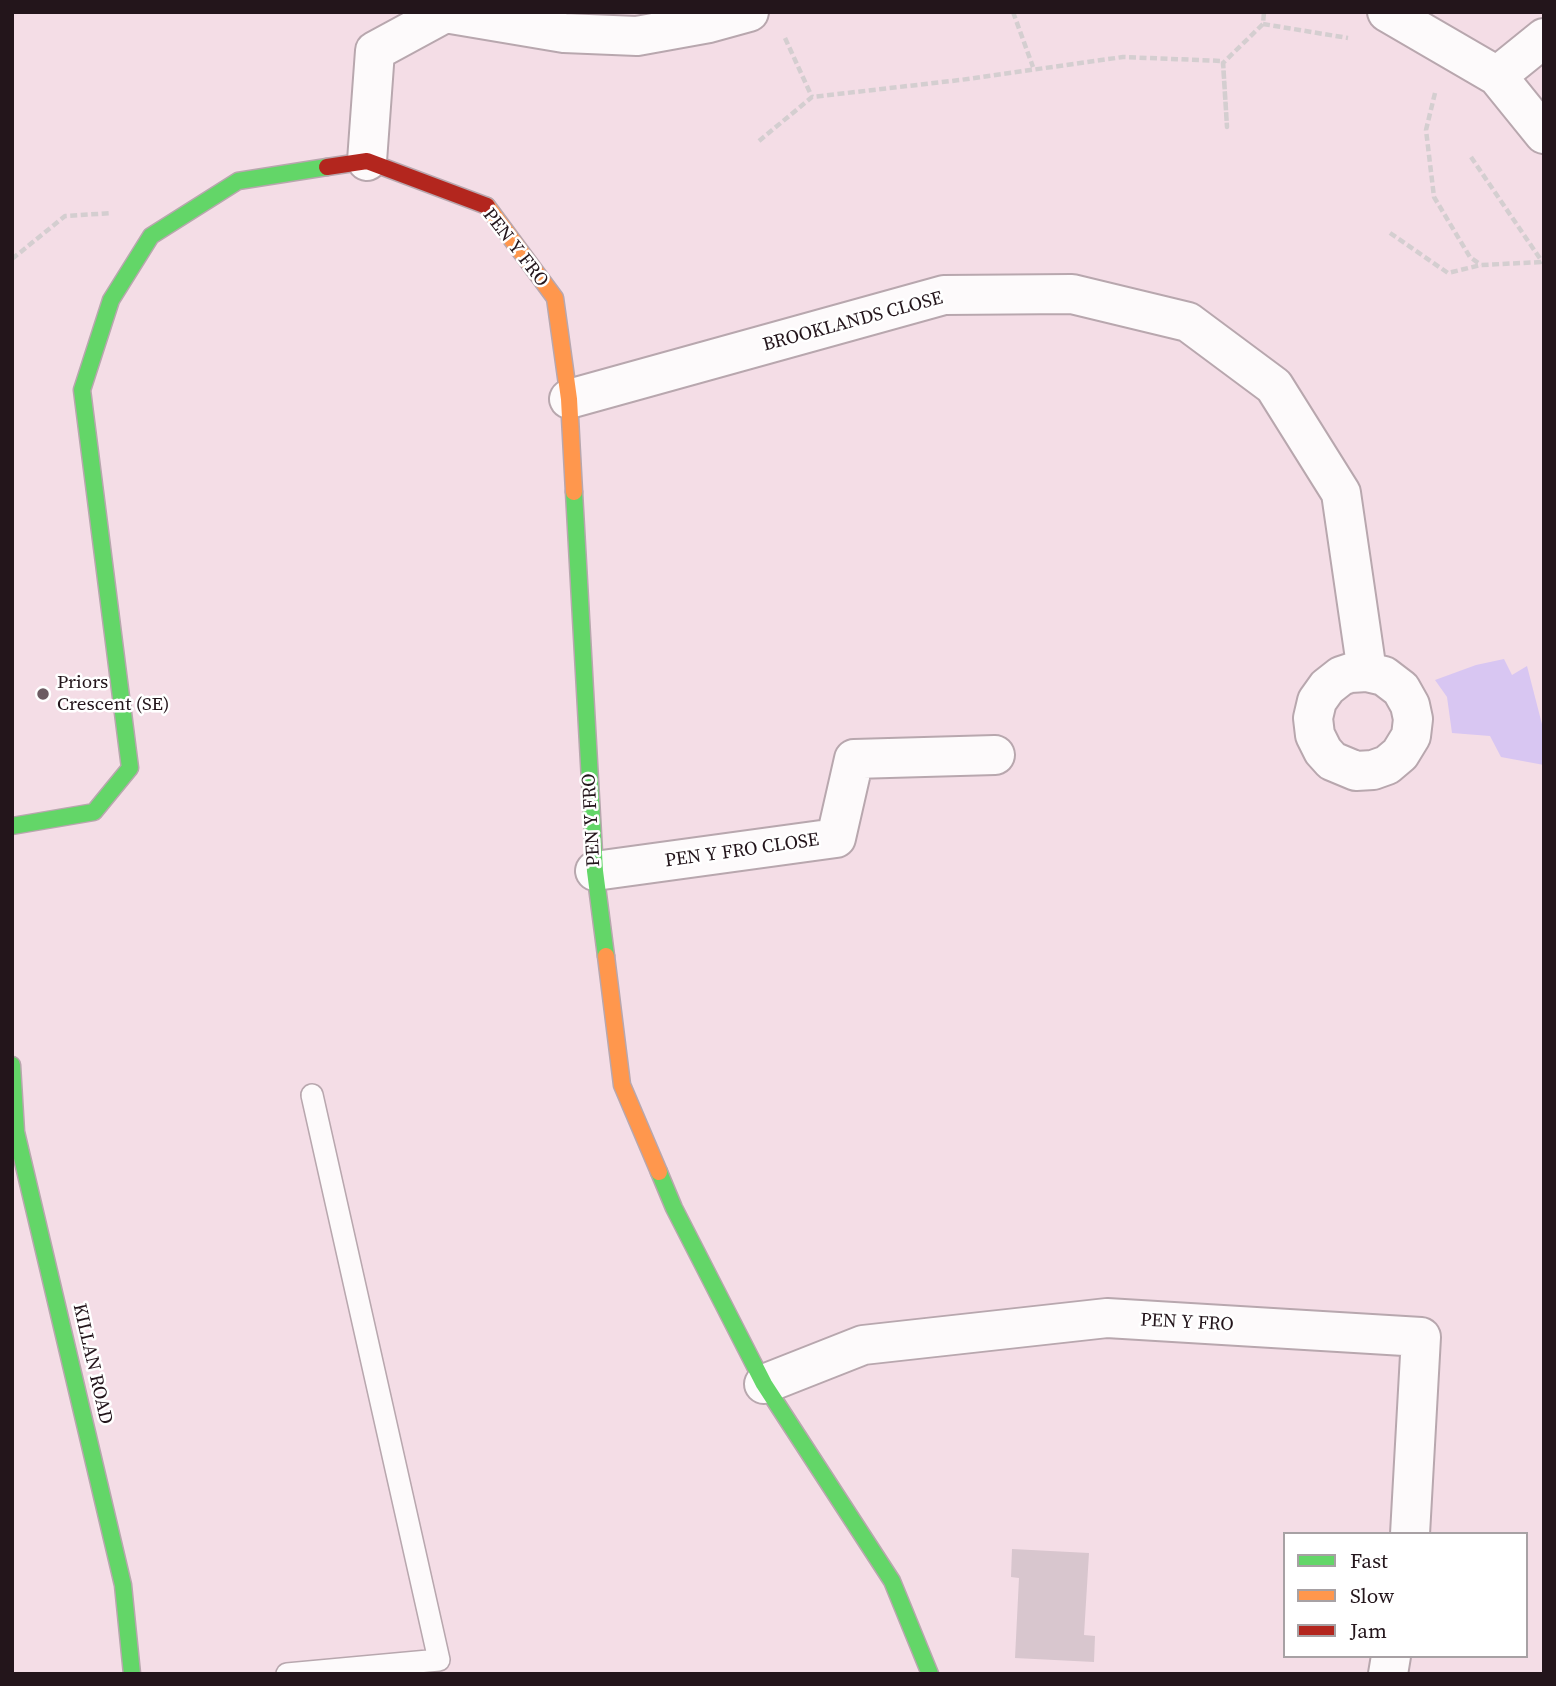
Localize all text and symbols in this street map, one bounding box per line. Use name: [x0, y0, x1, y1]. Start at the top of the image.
street label: PEN Y FRO: [477, 204, 553, 292]
street label: BROOKLANDS CLOSE: [761, 287, 945, 357]
place label: Priors Crescent (SE): [57, 672, 169, 716]
marker: Priors Crescent (SE): [35, 686, 51, 702]
street label: PEN Y FRO: [578, 773, 606, 867]
street label: PEN Y FRO CLOSE: [664, 829, 820, 873]
street label: KILLAN ROAD: [67, 1301, 117, 1427]
street label: PEN Y FRO: [1140, 1309, 1234, 1337]
legend: [1283, 1532, 1528, 1658]
text: Fast: [1350, 1546, 1388, 1575]
text: Slow: [1350, 1581, 1394, 1610]
text: Jam: [1350, 1616, 1387, 1645]

